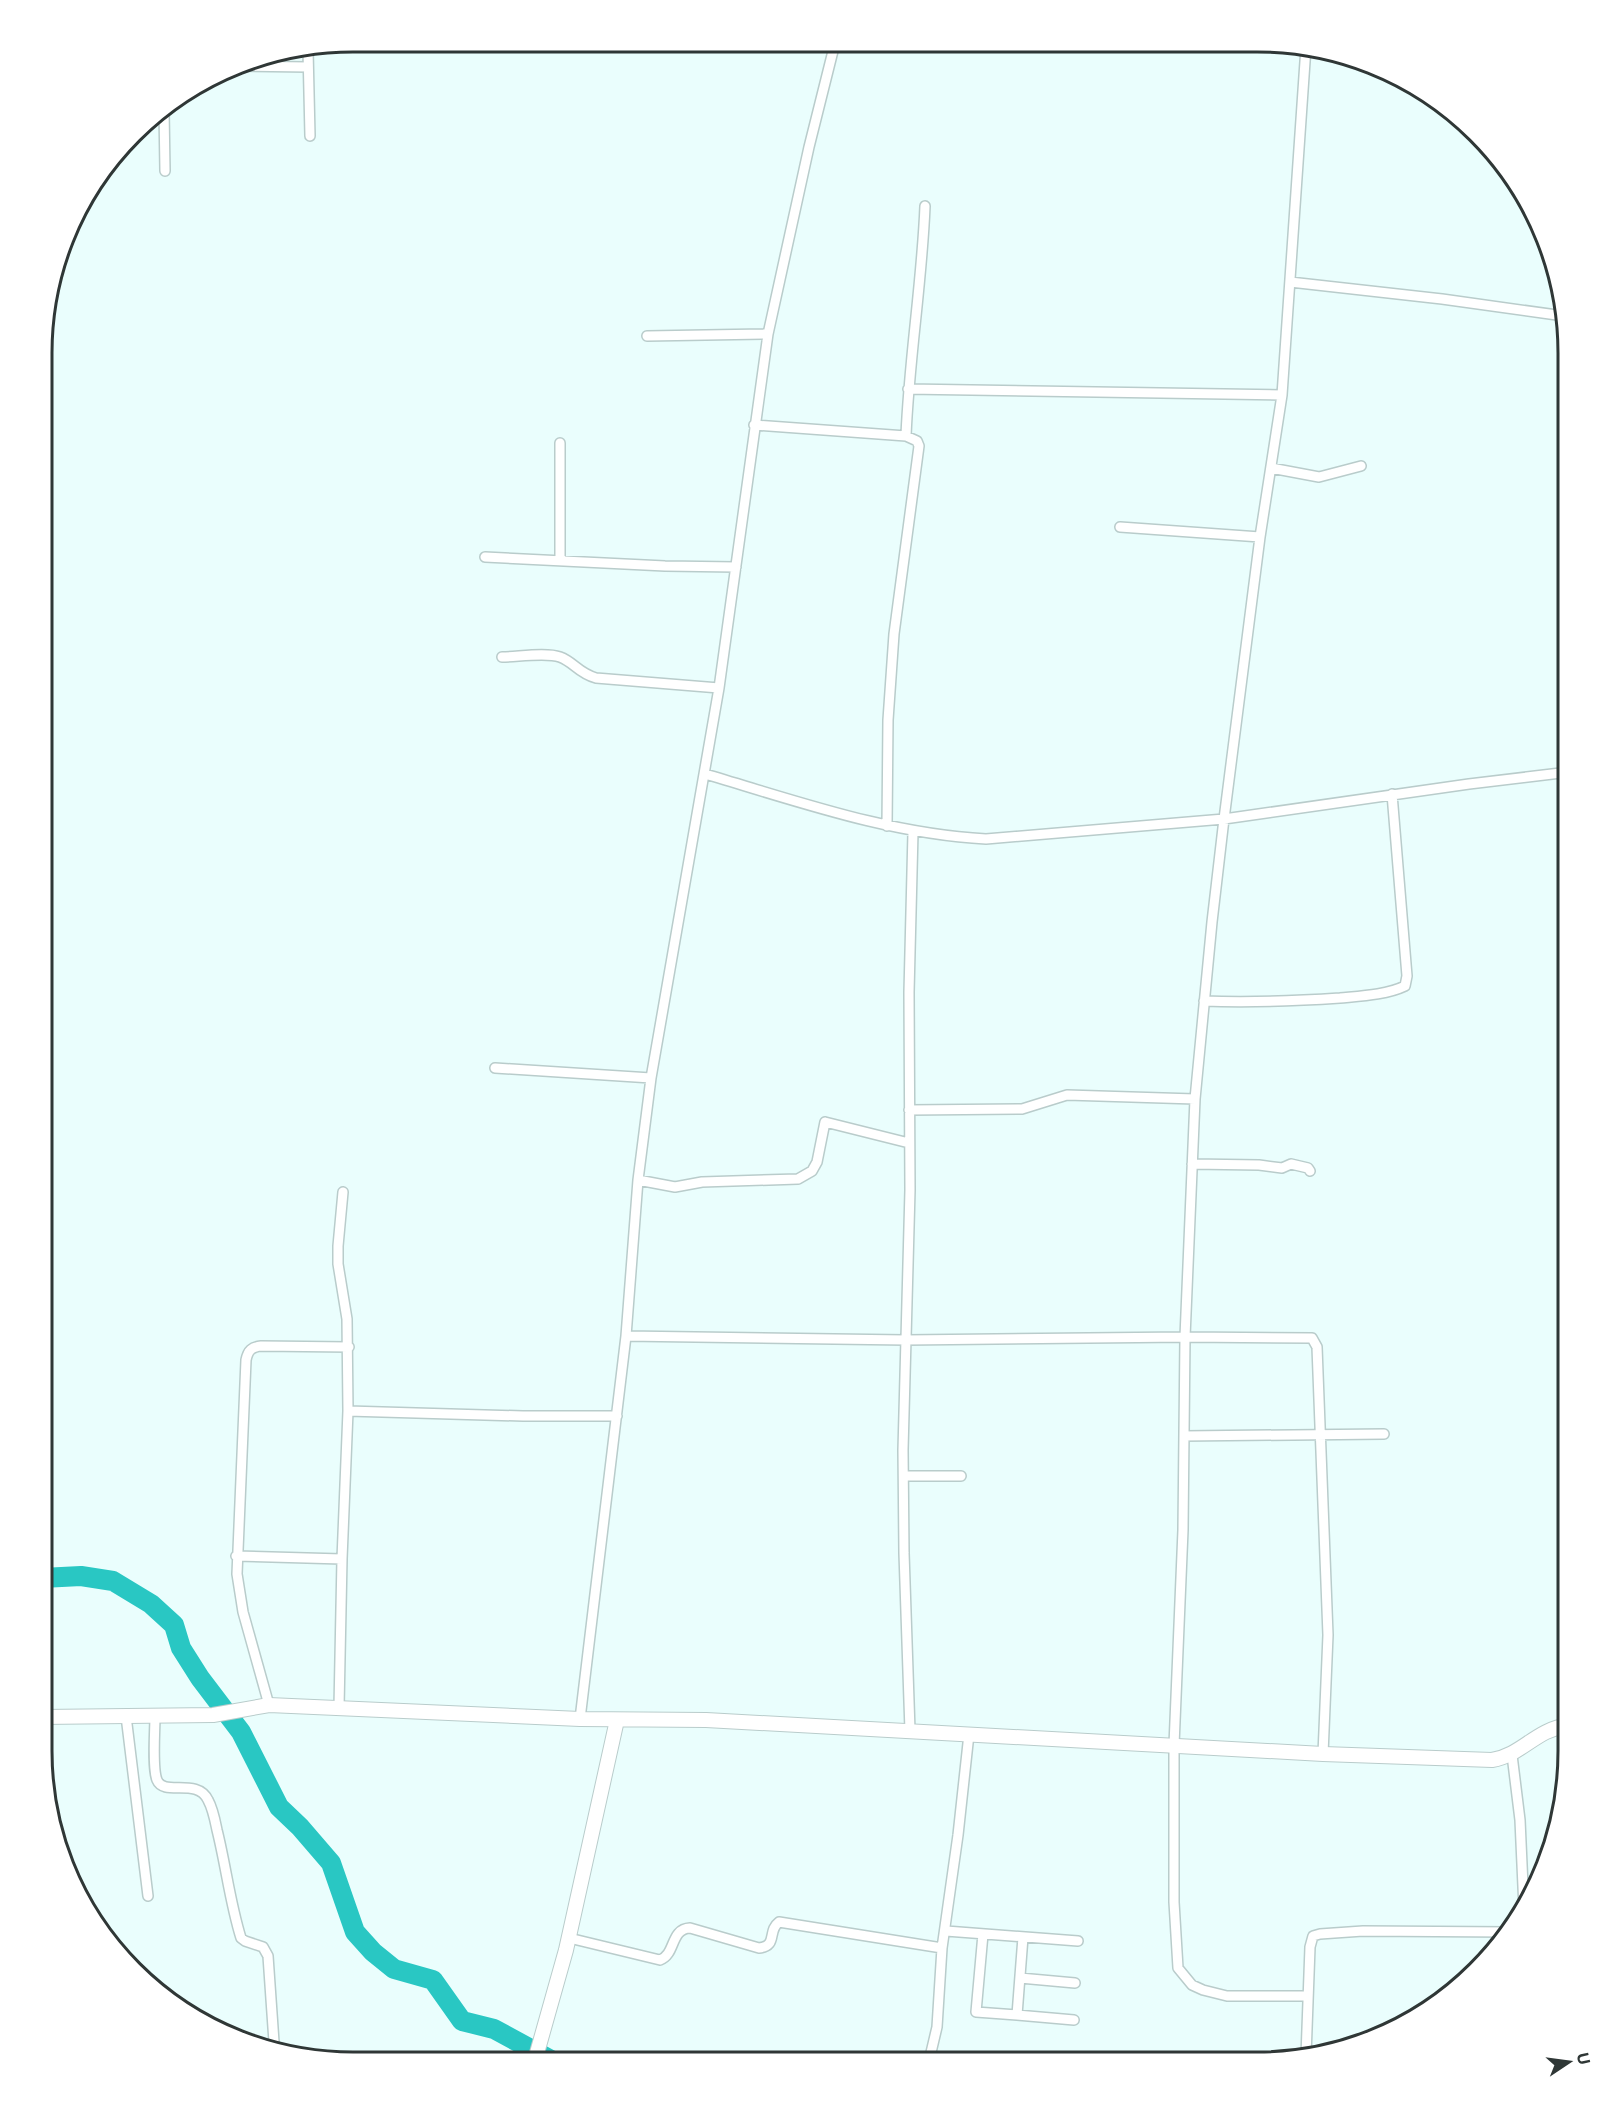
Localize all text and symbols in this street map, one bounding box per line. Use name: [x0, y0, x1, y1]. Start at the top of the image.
north arrow: [1539, 2032, 1599, 2092]
text: U: [1573, 2051, 1595, 2067]

